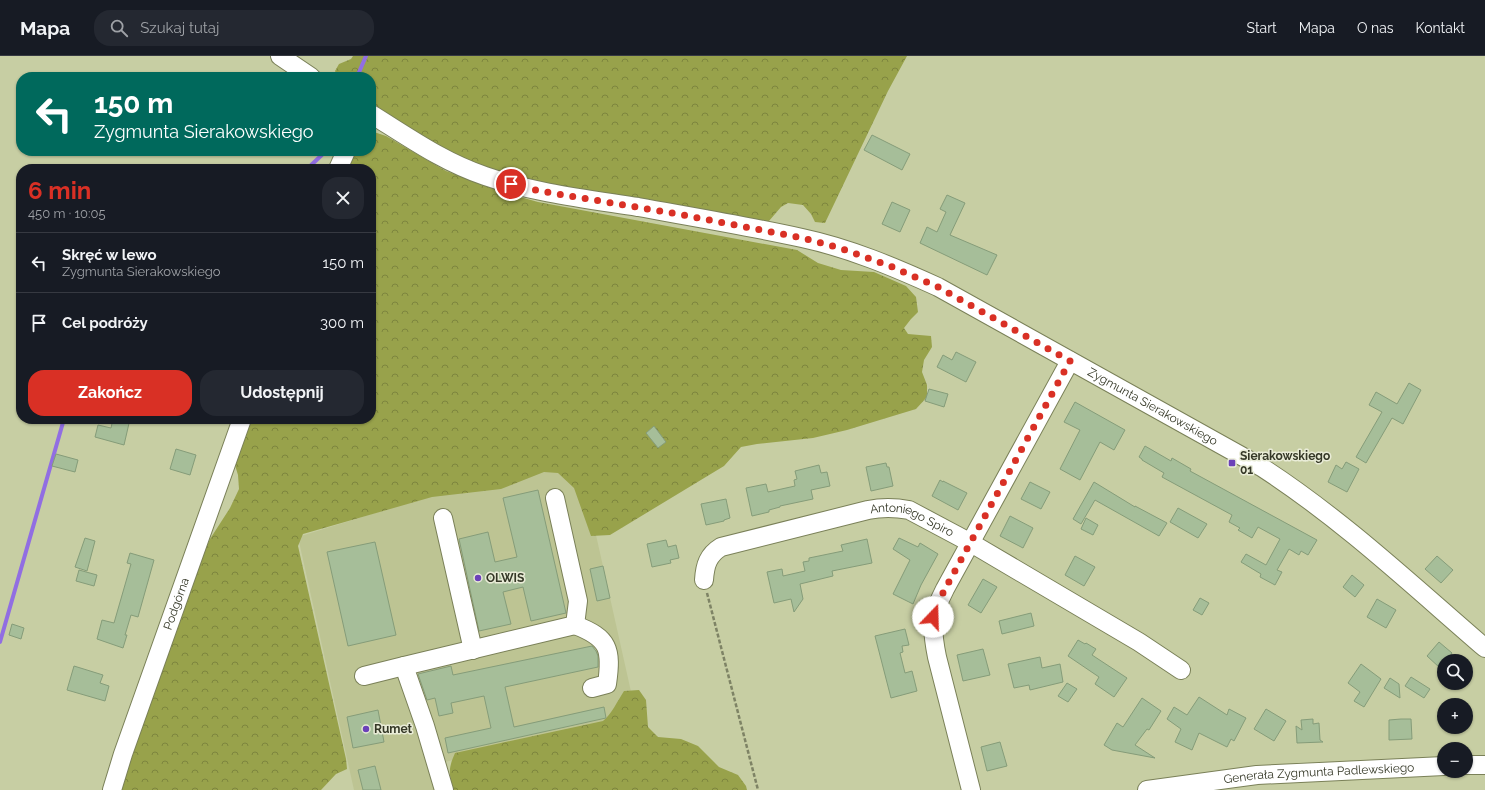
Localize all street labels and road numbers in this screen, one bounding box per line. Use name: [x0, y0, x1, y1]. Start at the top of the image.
street label: Zygmunta Sierakowskiego: [1085, 365, 1220, 448]
street label: Antoniego Spiro: [869, 501, 956, 540]
street label: Podgórna: [161, 576, 192, 632]
street label: Generała Zygmunta Padlewskiego: [1223, 760, 1415, 786]

